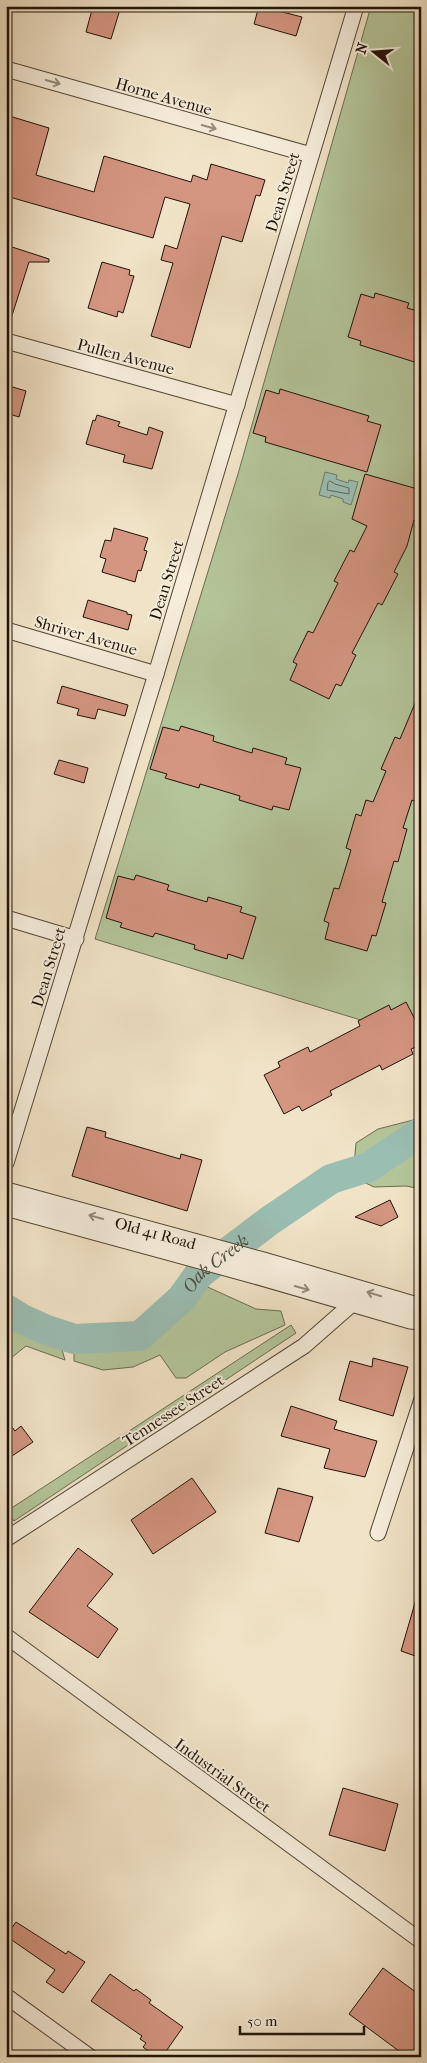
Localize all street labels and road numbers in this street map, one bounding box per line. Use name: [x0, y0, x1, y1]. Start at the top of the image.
street label: Horne Avenue: [113, 74, 214, 119]
street label: Dean Street: [261, 150, 304, 234]
street label: Pullen Avenue: [75, 334, 177, 379]
street label: Dean Street: [145, 538, 188, 622]
street label: Shriver Avenue: [32, 612, 140, 659]
street label: Dean Street: [27, 925, 70, 1009]
street label: Old 41 Road: [113, 1213, 198, 1253]
street label: Tennessee Street: [119, 1370, 228, 1450]
street label: Industrial Street: [171, 1734, 275, 1817]

